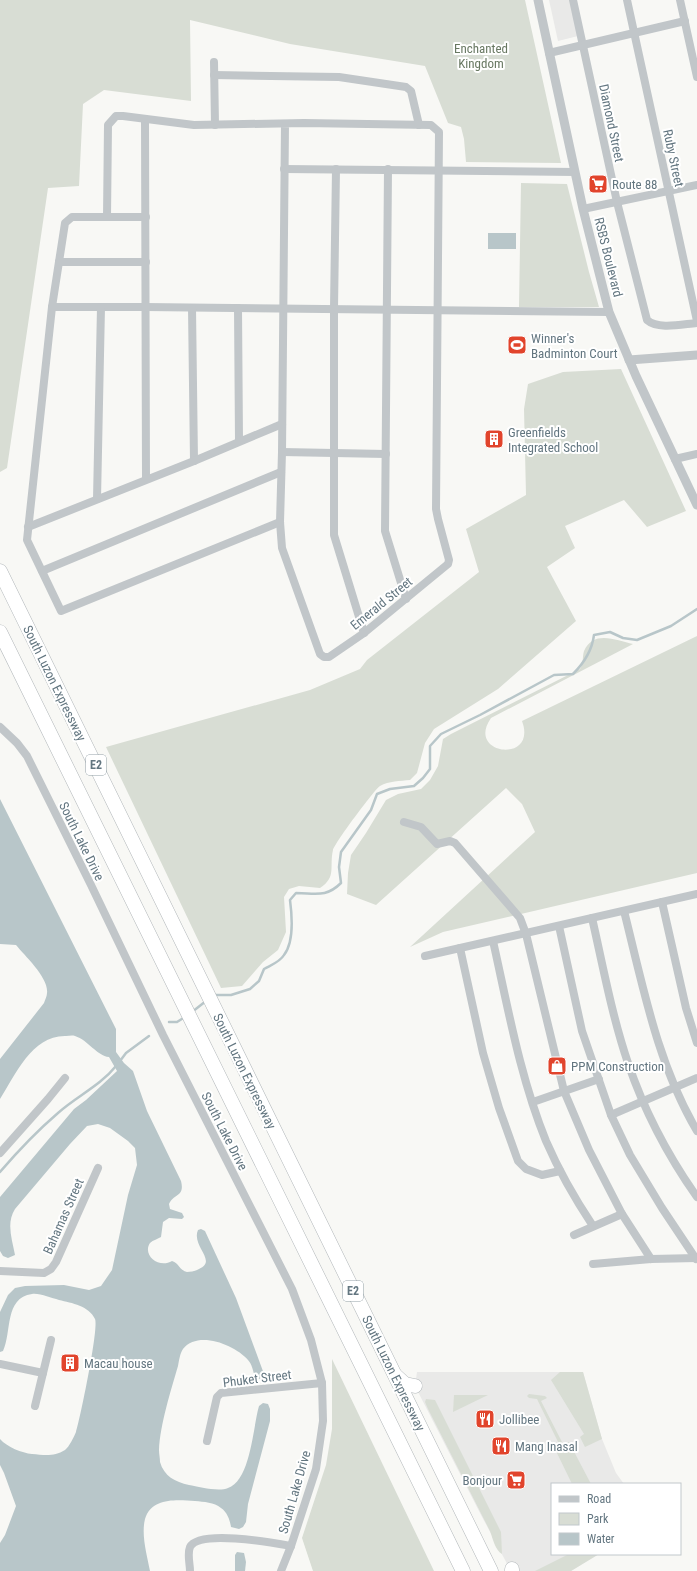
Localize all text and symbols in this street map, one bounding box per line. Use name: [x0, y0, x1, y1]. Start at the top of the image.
park label: Enchanted Kingdom: [454, 41, 508, 71]
street label: Diamond Street: [596, 83, 627, 164]
street label: Ruby Street: [660, 128, 687, 188]
supermarket icon: Route 88: [587, 173, 609, 195]
place label: Route 88: [612, 177, 657, 192]
street label: RSBS Boulevard: [591, 216, 626, 298]
place label: Winner's Badminton Court: [531, 331, 618, 361]
sports icon: Winner's Badminton Court: [506, 334, 528, 356]
place label: Greenfields Integrated School: [508, 425, 598, 455]
building icon: Greenfields Integrated School: [483, 428, 505, 450]
street label: Emerald Street: [347, 574, 415, 633]
street label: South Luzon Expressway: [20, 623, 89, 744]
road number: E2: [86, 755, 106, 775]
street label: South Lake Drive: [56, 799, 107, 883]
street label: South Luzon Expressway: [210, 1011, 279, 1132]
shop icon: PPM Construction: [546, 1055, 568, 1077]
place label: PPM Construction: [571, 1059, 664, 1074]
street label: South Lake Drive: [198, 1090, 251, 1173]
street label: Bahamas Street: [40, 1176, 87, 1256]
road number: E2: [343, 1281, 363, 1301]
street label: South Luzon Expressway: [359, 1313, 428, 1434]
building icon: Macau house: [59, 1352, 81, 1374]
place label: Macau house: [84, 1356, 153, 1371]
street label: Phuket Street: [222, 1367, 292, 1390]
restaurant icon: Jollibee: [474, 1408, 496, 1430]
place label: Jollibee: [499, 1412, 539, 1427]
restaurant icon: Mang Inasal: [490, 1435, 512, 1457]
place label: Mang Inasal: [515, 1439, 578, 1454]
street label: South Lake Drive: [275, 1449, 314, 1535]
supermarket icon: Bonjour: [505, 1469, 527, 1491]
place label: Bonjour: [462, 1473, 502, 1488]
legend: [551, 1483, 681, 1555]
text: Road: [587, 1492, 611, 1506]
text: Park: [587, 1512, 609, 1526]
text: Water: [587, 1532, 615, 1546]

